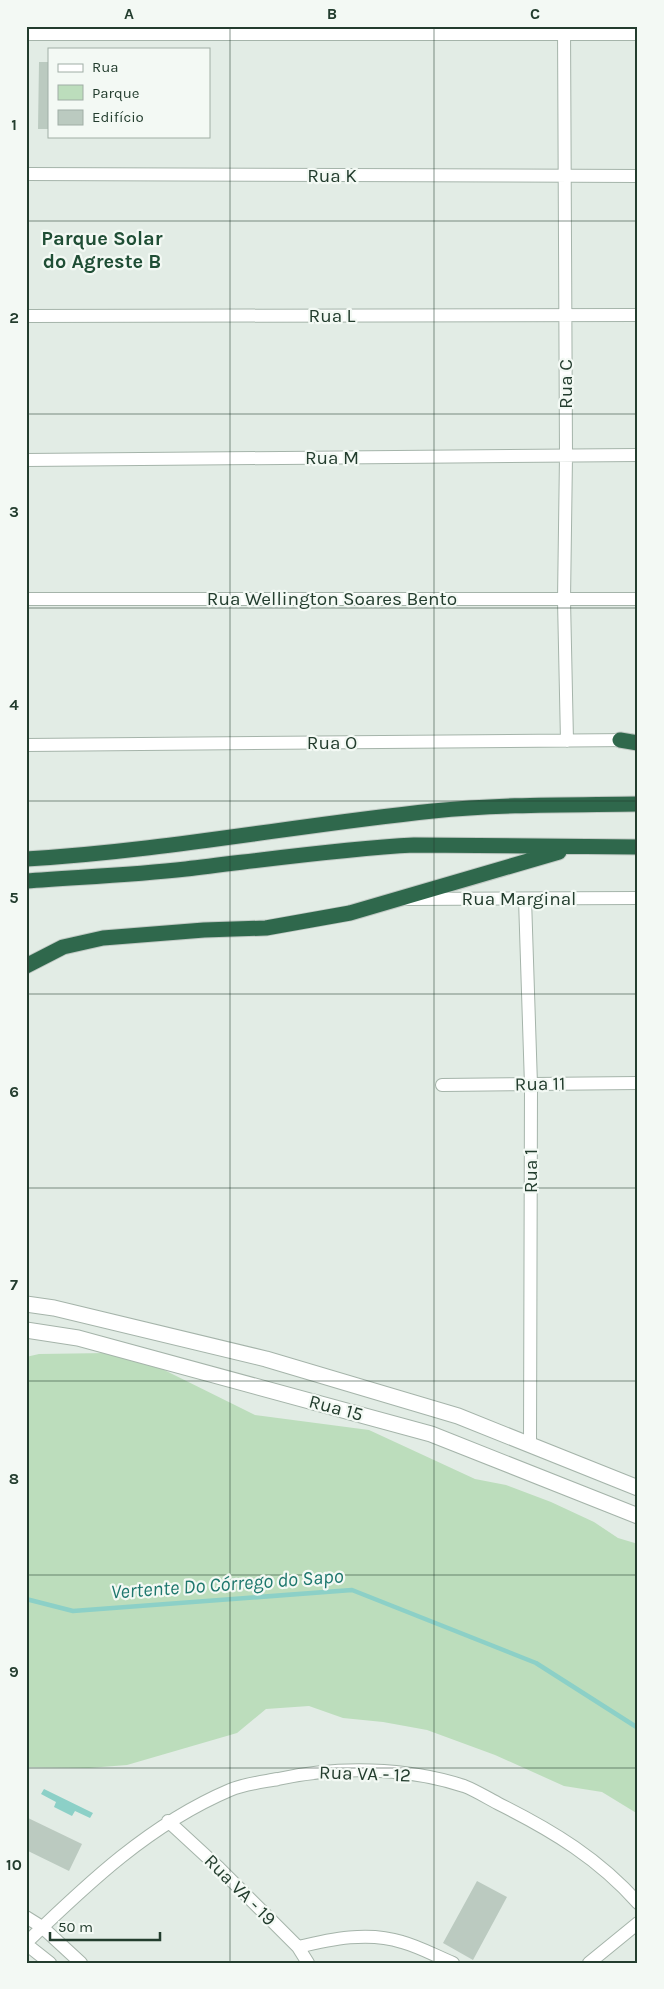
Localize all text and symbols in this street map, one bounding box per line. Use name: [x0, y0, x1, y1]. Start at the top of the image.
text: A: [124, 4, 134, 23]
text: B: [327, 4, 337, 23]
text: C: [530, 4, 540, 23]
legend: [48, 48, 210, 138]
text: Rua: [92, 58, 119, 76]
text: Parque: [92, 84, 140, 102]
text: Edifício: [92, 108, 144, 126]
text: 1: [11, 115, 17, 134]
street label: Rua K: [307, 165, 357, 187]
district label: Parque Solar do Agreste B: [41, 227, 163, 273]
street label: Rua L: [309, 305, 356, 327]
text: 2: [9, 308, 19, 327]
street label: Rua C: [555, 359, 577, 409]
street label: Rua M: [305, 447, 359, 469]
text: 3: [9, 502, 19, 521]
street label: Rua Wellington Soares Bento: [207, 588, 457, 610]
text: 4: [9, 695, 19, 714]
street label: Rua O: [307, 732, 357, 754]
text: 5: [9, 888, 19, 907]
street label: Rua Marginal: [462, 888, 576, 910]
street label: Rua 11: [514, 1073, 566, 1095]
text: 6: [9, 1082, 19, 1101]
street label: Rua 1: [520, 1149, 542, 1193]
text: 7: [10, 1275, 18, 1294]
street label: Rua 15: [307, 1390, 365, 1426]
text: 8: [9, 1469, 19, 1488]
water label: Vertente Do Córrego do Sapo: [110, 1564, 344, 1604]
text: 9: [9, 1662, 19, 1681]
street label: Rua VA - 12: [319, 1761, 411, 1787]
street label: Rua VA - 19: [200, 1850, 280, 1930]
text: 10: [6, 1855, 22, 1874]
scale bar: [50, 1909, 160, 1941]
text: 50 m: [58, 1918, 93, 1936]

